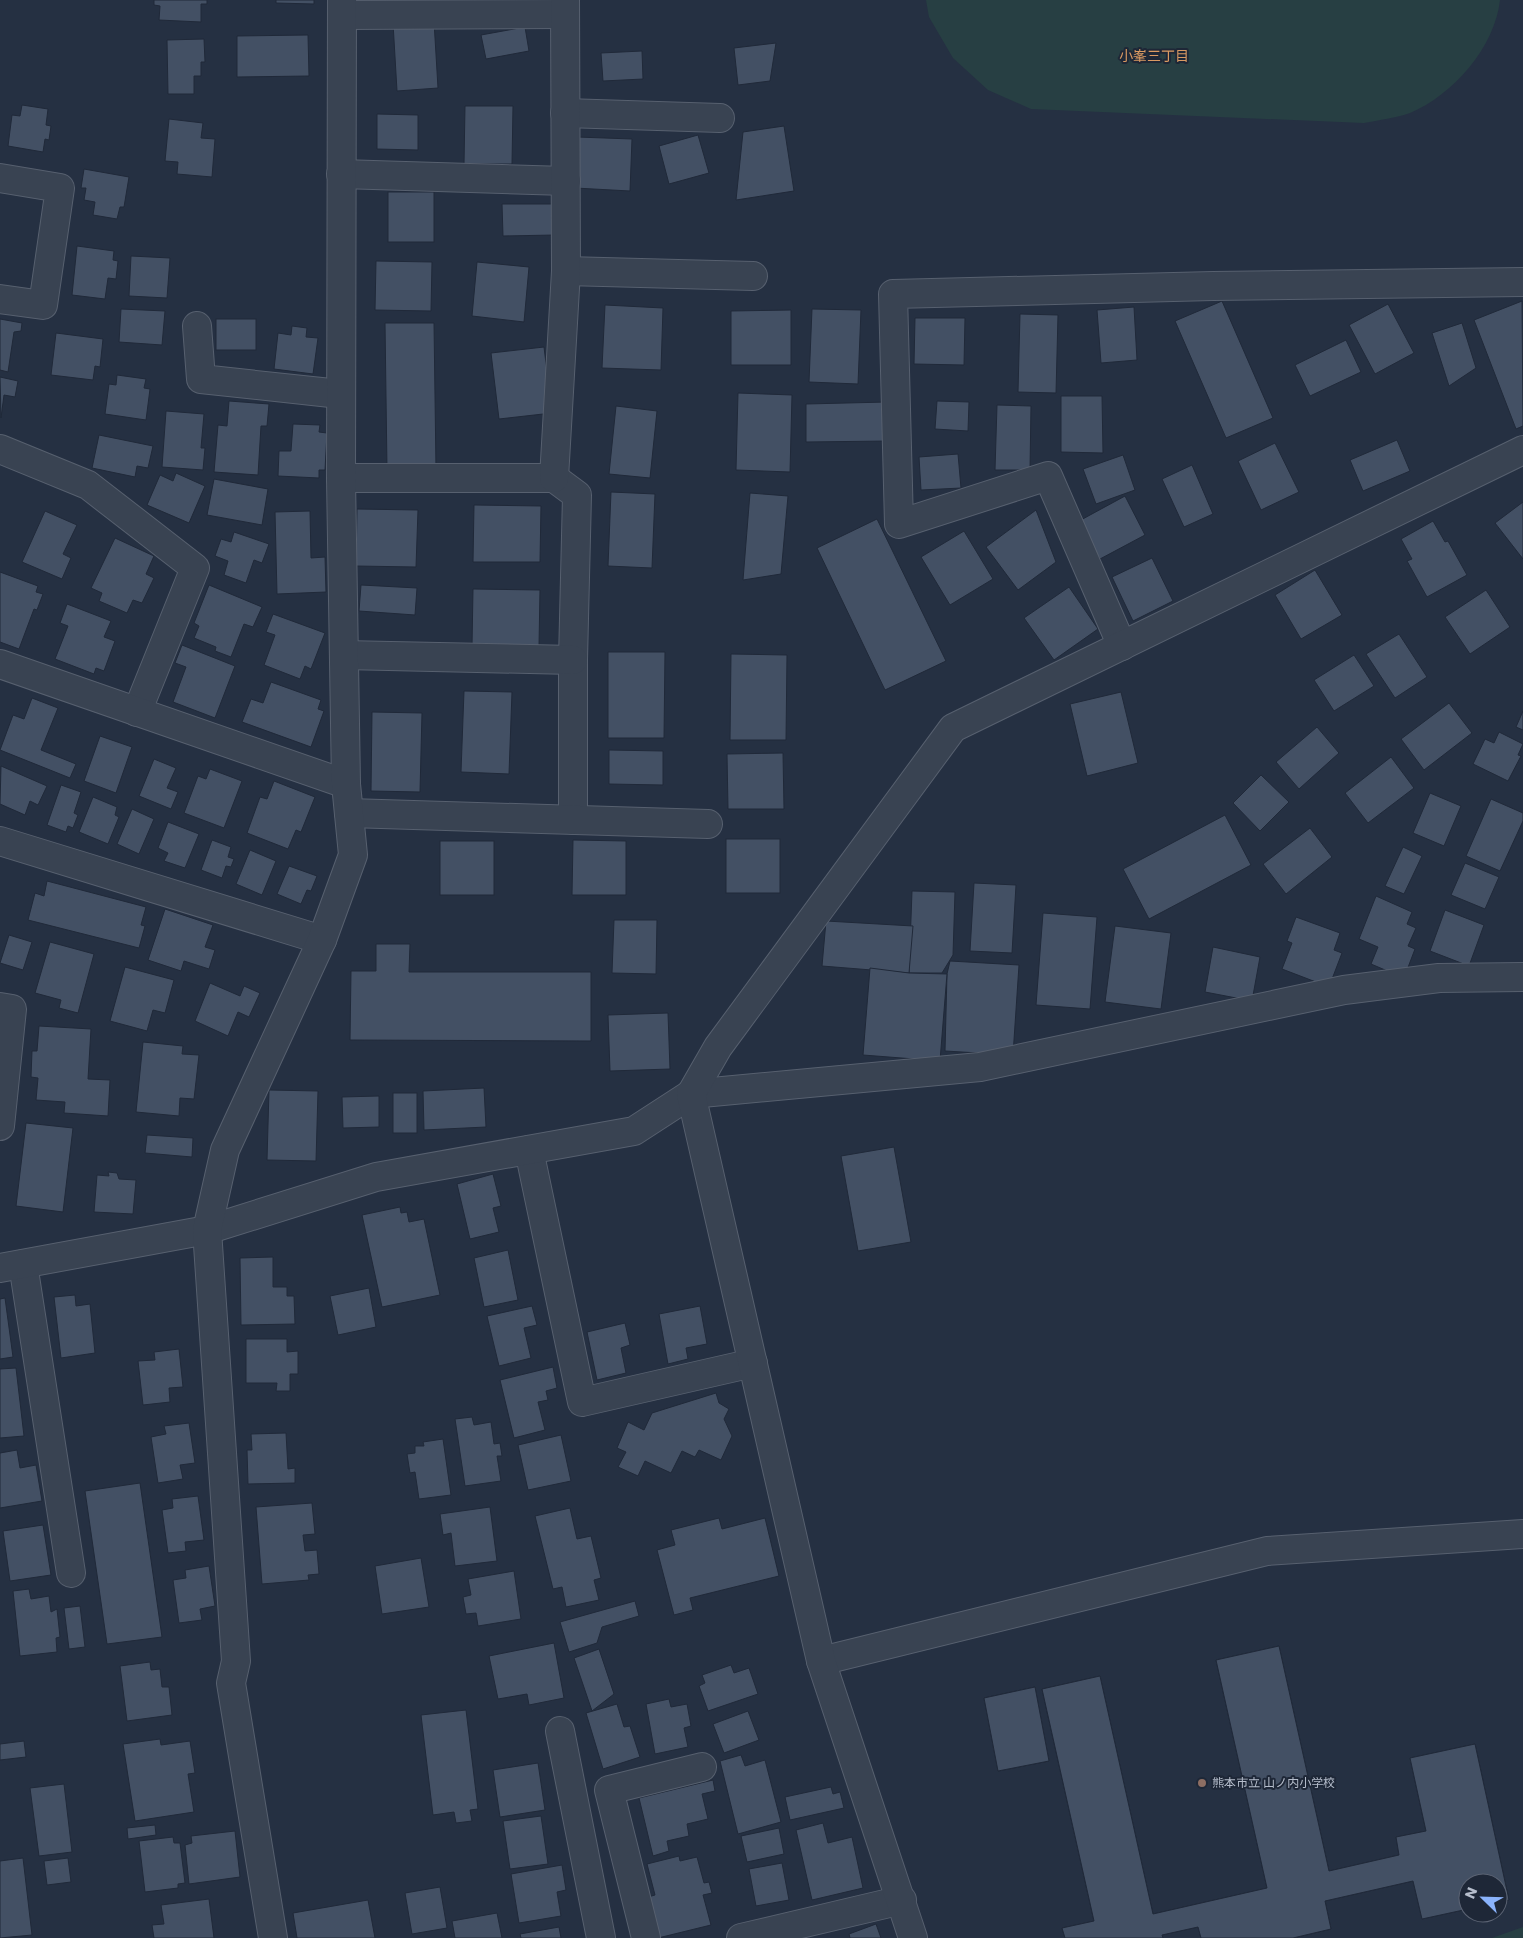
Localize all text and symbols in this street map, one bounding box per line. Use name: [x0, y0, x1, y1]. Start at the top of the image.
district label: 小峯三丁目: [1119, 46, 1189, 66]
place label: 熊本市立 山ノ内小学校: [1212, 1774, 1335, 1791]
marker: 熊本市立 山ノ内小学校: [1196, 1777, 1208, 1789]
north arrow: [1458, 1873, 1508, 1923]
text: N: [1460, 1884, 1482, 1902]

